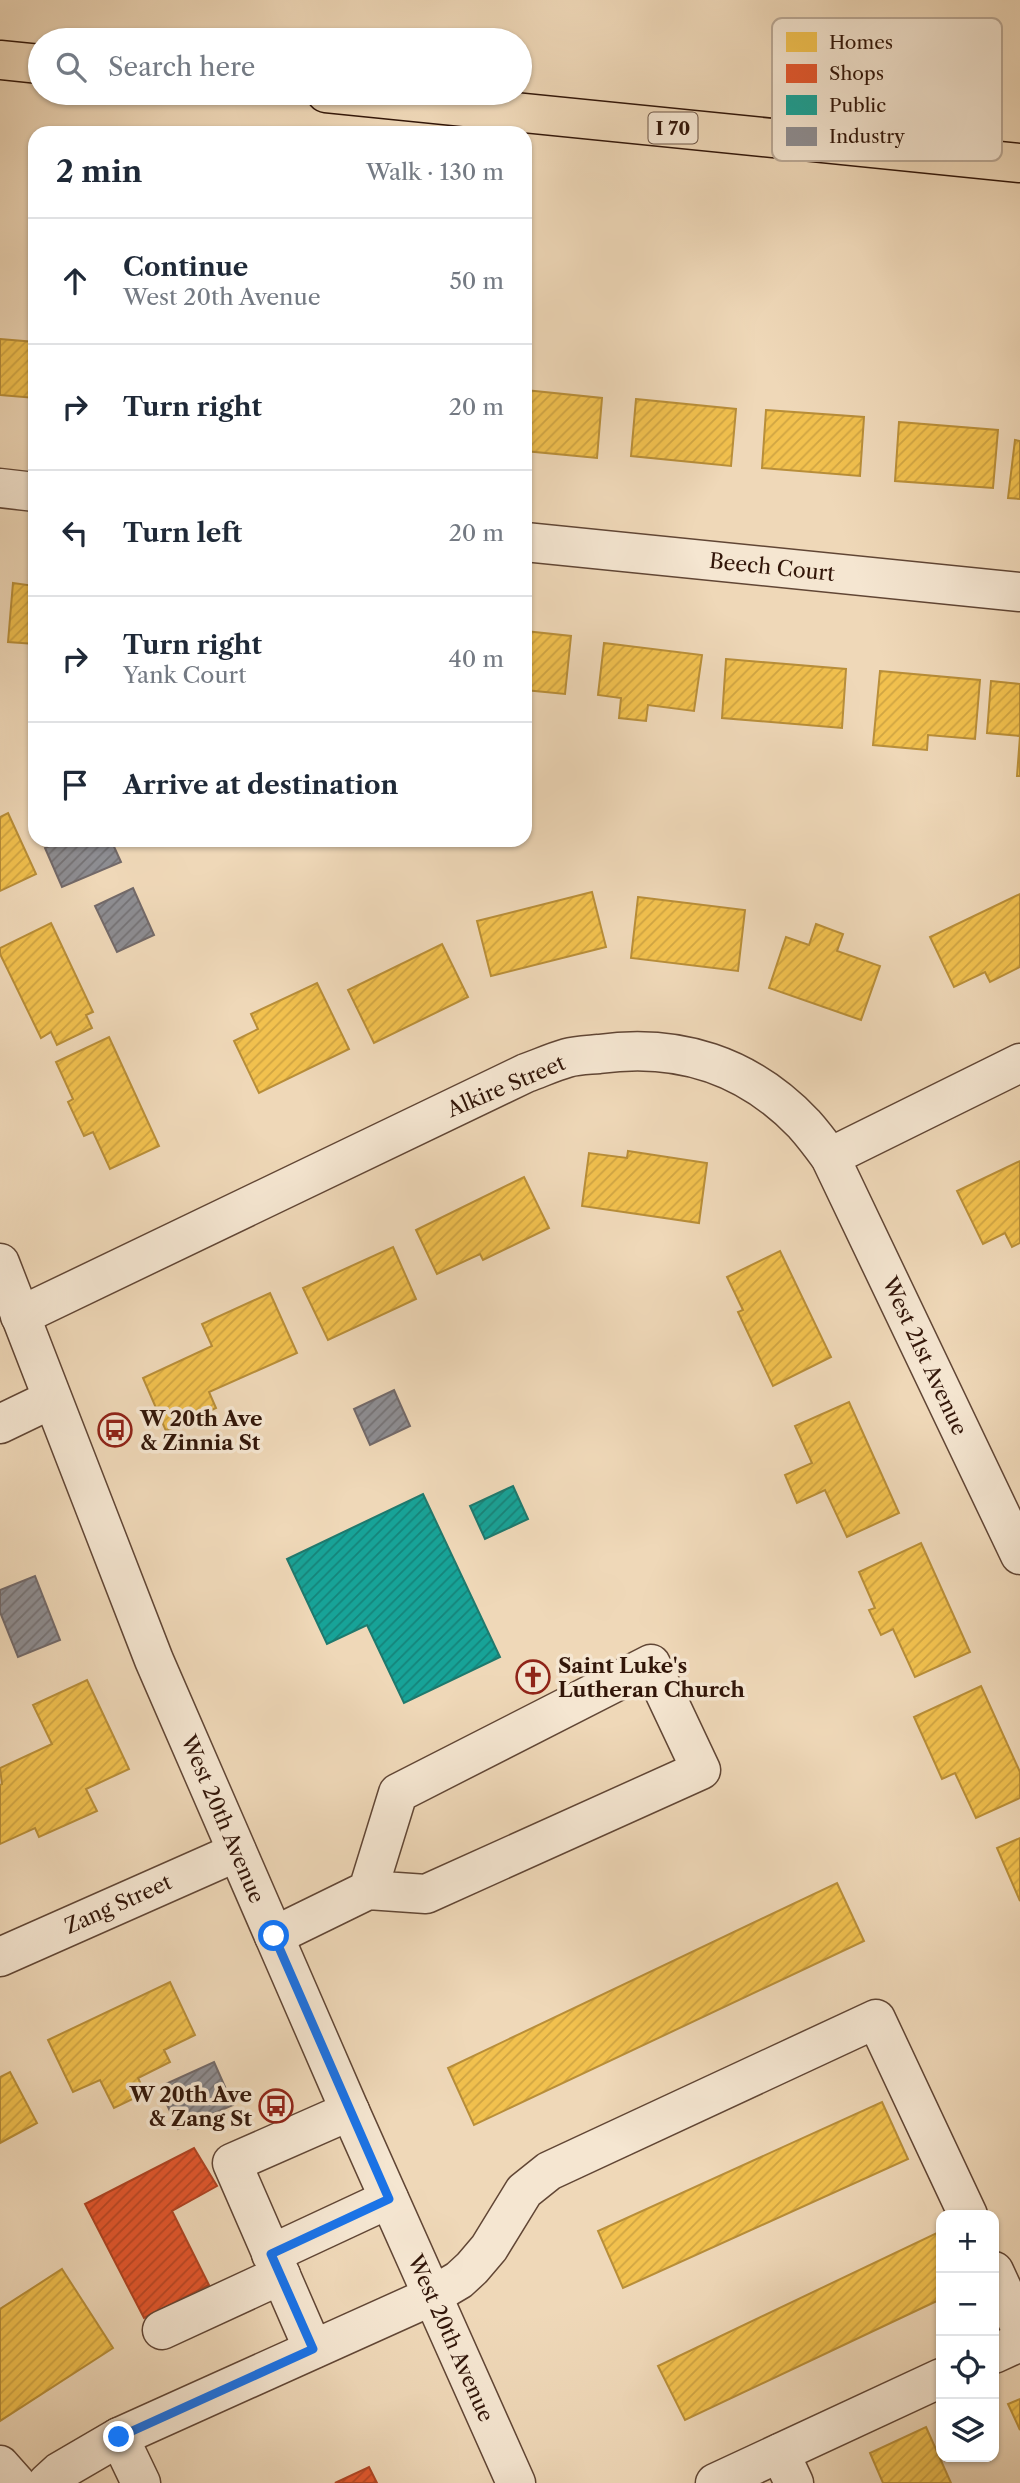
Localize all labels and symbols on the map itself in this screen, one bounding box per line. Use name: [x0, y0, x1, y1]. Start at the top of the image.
legend: [772, 18, 1002, 161]
text: Homes: [829, 31, 893, 54]
text: Shops: [829, 62, 884, 85]
text: Public: [829, 94, 886, 117]
road number: I 70: [648, 112, 698, 144]
text: Industry: [829, 125, 905, 148]
street label: Beech Court: [708, 548, 837, 586]
street label: Alkire Street: [442, 1050, 569, 1122]
street label: West 21st Avenue: [877, 1272, 973, 1439]
place label: W 20th Ave & Zinnia St: [139, 1406, 262, 1455]
bus stop icon: W 20th Ave & Zinnia St: [96, 1411, 134, 1449]
place label: Saint Luke's Lutheran Church: [558, 1653, 745, 1702]
church icon: Saint Luke's Lutheran Church: [514, 1658, 552, 1696]
street label: West 20th Avenue: [176, 1730, 270, 1907]
street label: Zang Street: [61, 1869, 176, 1939]
route start: [258, 1920, 289, 1951]
place label: W 20th Ave & Zang St: [129, 2082, 253, 2131]
bus stop icon: W 20th Ave & Zang St: [257, 2087, 295, 2125]
street label: West 20th Avenue: [402, 2250, 499, 2425]
route end: [103, 2421, 134, 2452]

